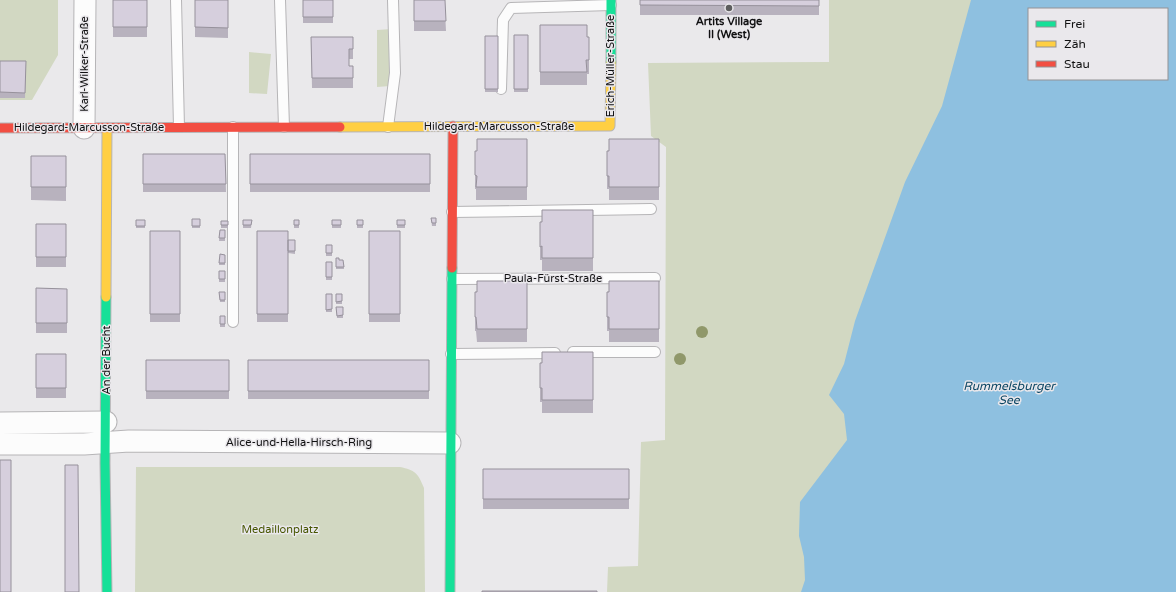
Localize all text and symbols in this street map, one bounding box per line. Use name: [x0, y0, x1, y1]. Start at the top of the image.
marker: Artits Village II (West): [724, 3, 734, 13]
legend: [1028, 8, 1168, 80]
street label: Erich-Müller-Straße: [604, 15, 617, 117]
place label: Artits Village II (West): [696, 15, 763, 41]
street label: Karl-Wilker-Straße: [78, 16, 91, 112]
text: Frei: [1064, 17, 1085, 31]
text: Zäh: [1064, 37, 1086, 51]
text: Stau: [1064, 57, 1090, 71]
street label: Hildegard-Marcusson-Straße: [424, 120, 574, 133]
street label: Hildegard-Marcusson-Straße: [14, 121, 164, 134]
street label: Paula-Fürst-Straße: [504, 272, 602, 285]
street label: An der Bucht: [100, 326, 113, 394]
water label: Rummelsburger See: [963, 379, 1056, 407]
street label: Alice-und-Hella-Hirsch-Ring: [226, 436, 372, 449]
park label: Medaillonplatz: [242, 523, 319, 536]

